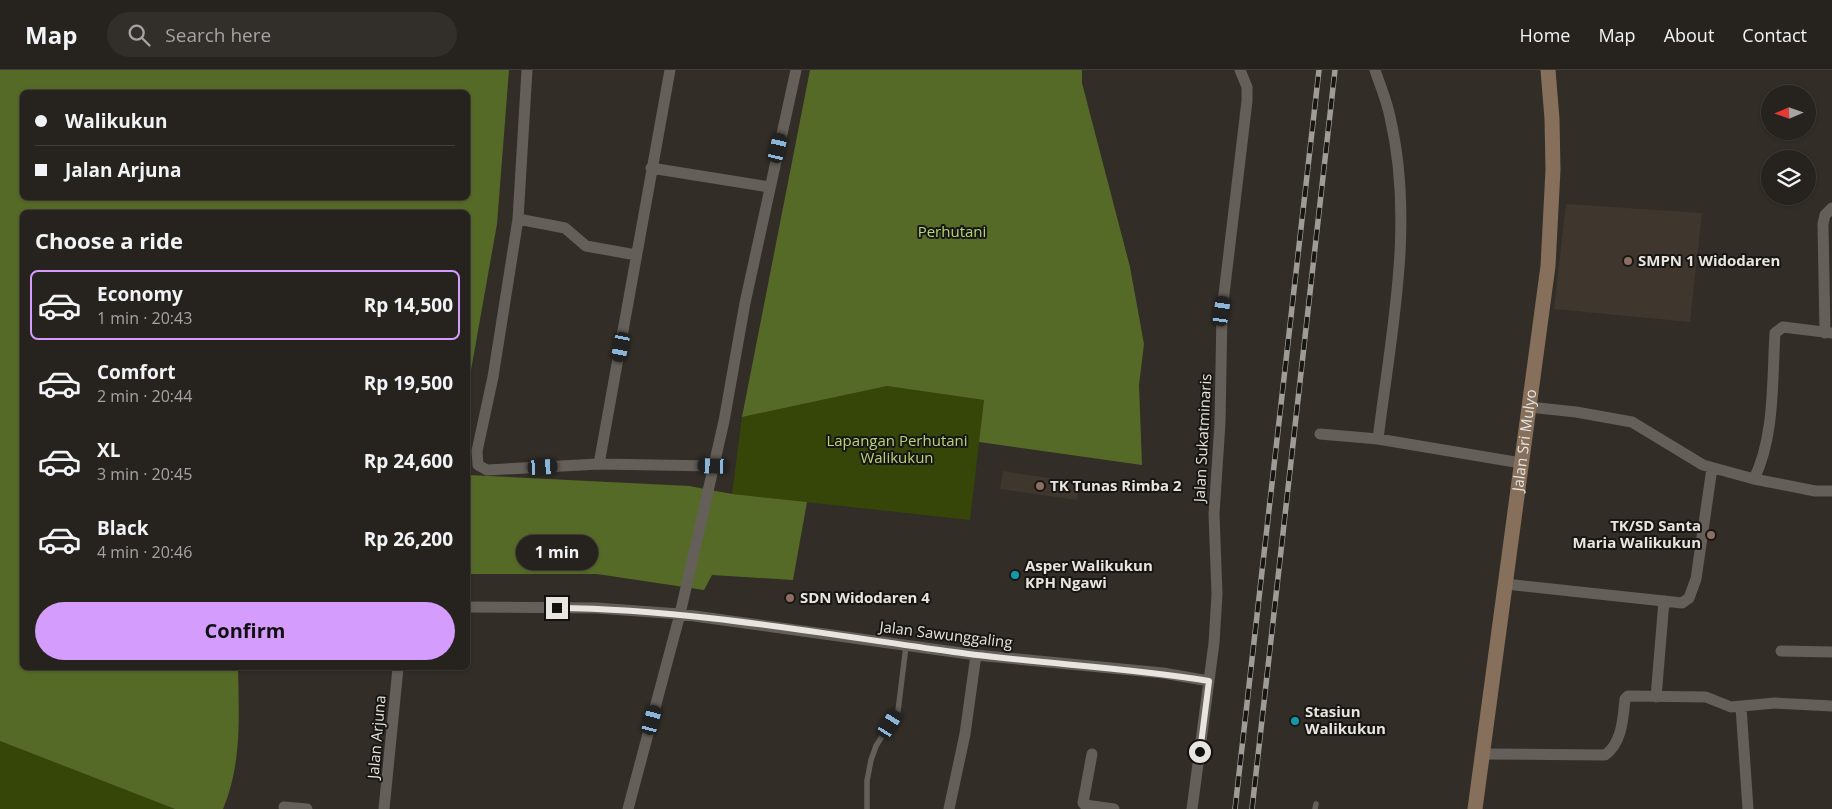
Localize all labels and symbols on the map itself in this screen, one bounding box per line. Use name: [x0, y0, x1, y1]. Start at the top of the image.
north arrow: [1761, 85, 1816, 140]
car: [767, 132, 788, 164]
park label: Perhutani: [918, 221, 986, 241]
place label: SMPN 1 Widodaren: [1638, 250, 1780, 270]
marker: SMPN 1 Widodaren: [1622, 255, 1634, 267]
car: [1212, 295, 1231, 327]
car: [610, 331, 631, 363]
street label: Jalan Sukatminaris: [1189, 373, 1215, 505]
street label: Jalan Sri Mulyo: [1507, 388, 1540, 494]
park label: Lapangan Perhutani Walikukun: [826, 430, 968, 467]
car: [697, 458, 728, 474]
car: [527, 459, 558, 475]
place label: TK Tunas Rimba 2: [1050, 475, 1182, 495]
marker: TK Tunas Rimba 2: [1034, 480, 1046, 492]
place label: TK/SD Santa Maria Walikukun: [1573, 515, 1701, 552]
marker: TK/SD Santa Maria Walikukun: [1705, 529, 1717, 541]
callout: 1 min: [516, 536, 598, 570]
place label: Asper Walikukun KPH Ngawi: [1025, 555, 1153, 592]
marker: Asper Walikukun KPH Ngawi: [1009, 569, 1021, 581]
place label: SDN Widodaren 4: [800, 587, 930, 607]
marker: SDN Widodaren 4: [784, 592, 796, 604]
route end: [546, 597, 568, 619]
street label: Jalan Sawunggaling: [877, 616, 1014, 652]
street label: Jalan Arjuna: [362, 694, 390, 781]
place label: Stasiun Walikukun: [1305, 701, 1386, 738]
car: [640, 704, 663, 736]
car: [875, 707, 904, 741]
marker: Stasiun Walikukun: [1289, 715, 1301, 727]
route start: [1189, 741, 1211, 763]

